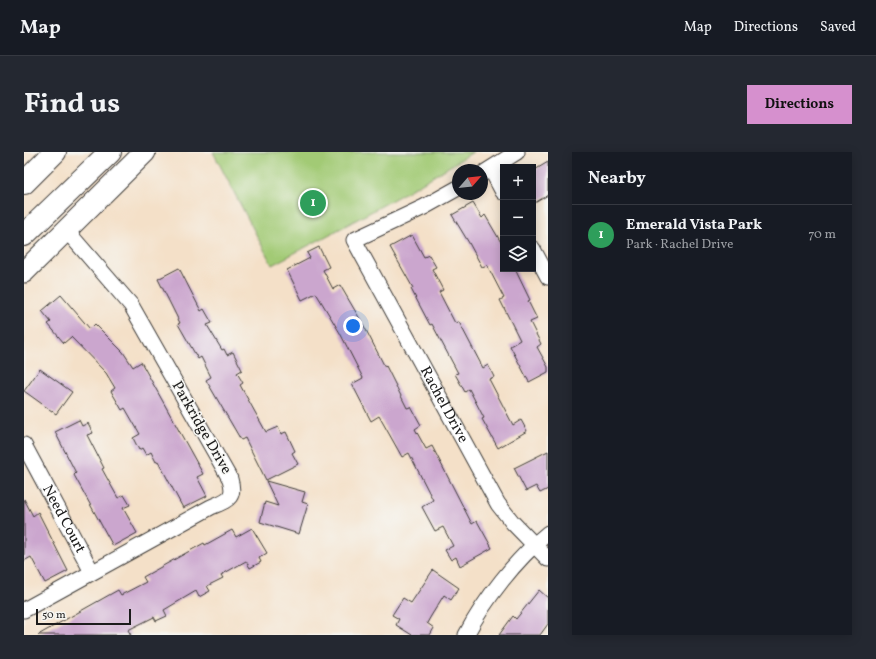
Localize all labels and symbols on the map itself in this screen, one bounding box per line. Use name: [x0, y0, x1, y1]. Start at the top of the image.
north arrow: [452, 164, 488, 200]
pin: 1: [300, 188, 326, 218]
your location: [343, 316, 363, 336]
street label: Rachel Drive: [414, 363, 473, 447]
street label: Parkridge Drive: [166, 378, 236, 478]
street label: Need Court: [37, 481, 91, 557]
scale bar: [36, 607, 131, 626]

